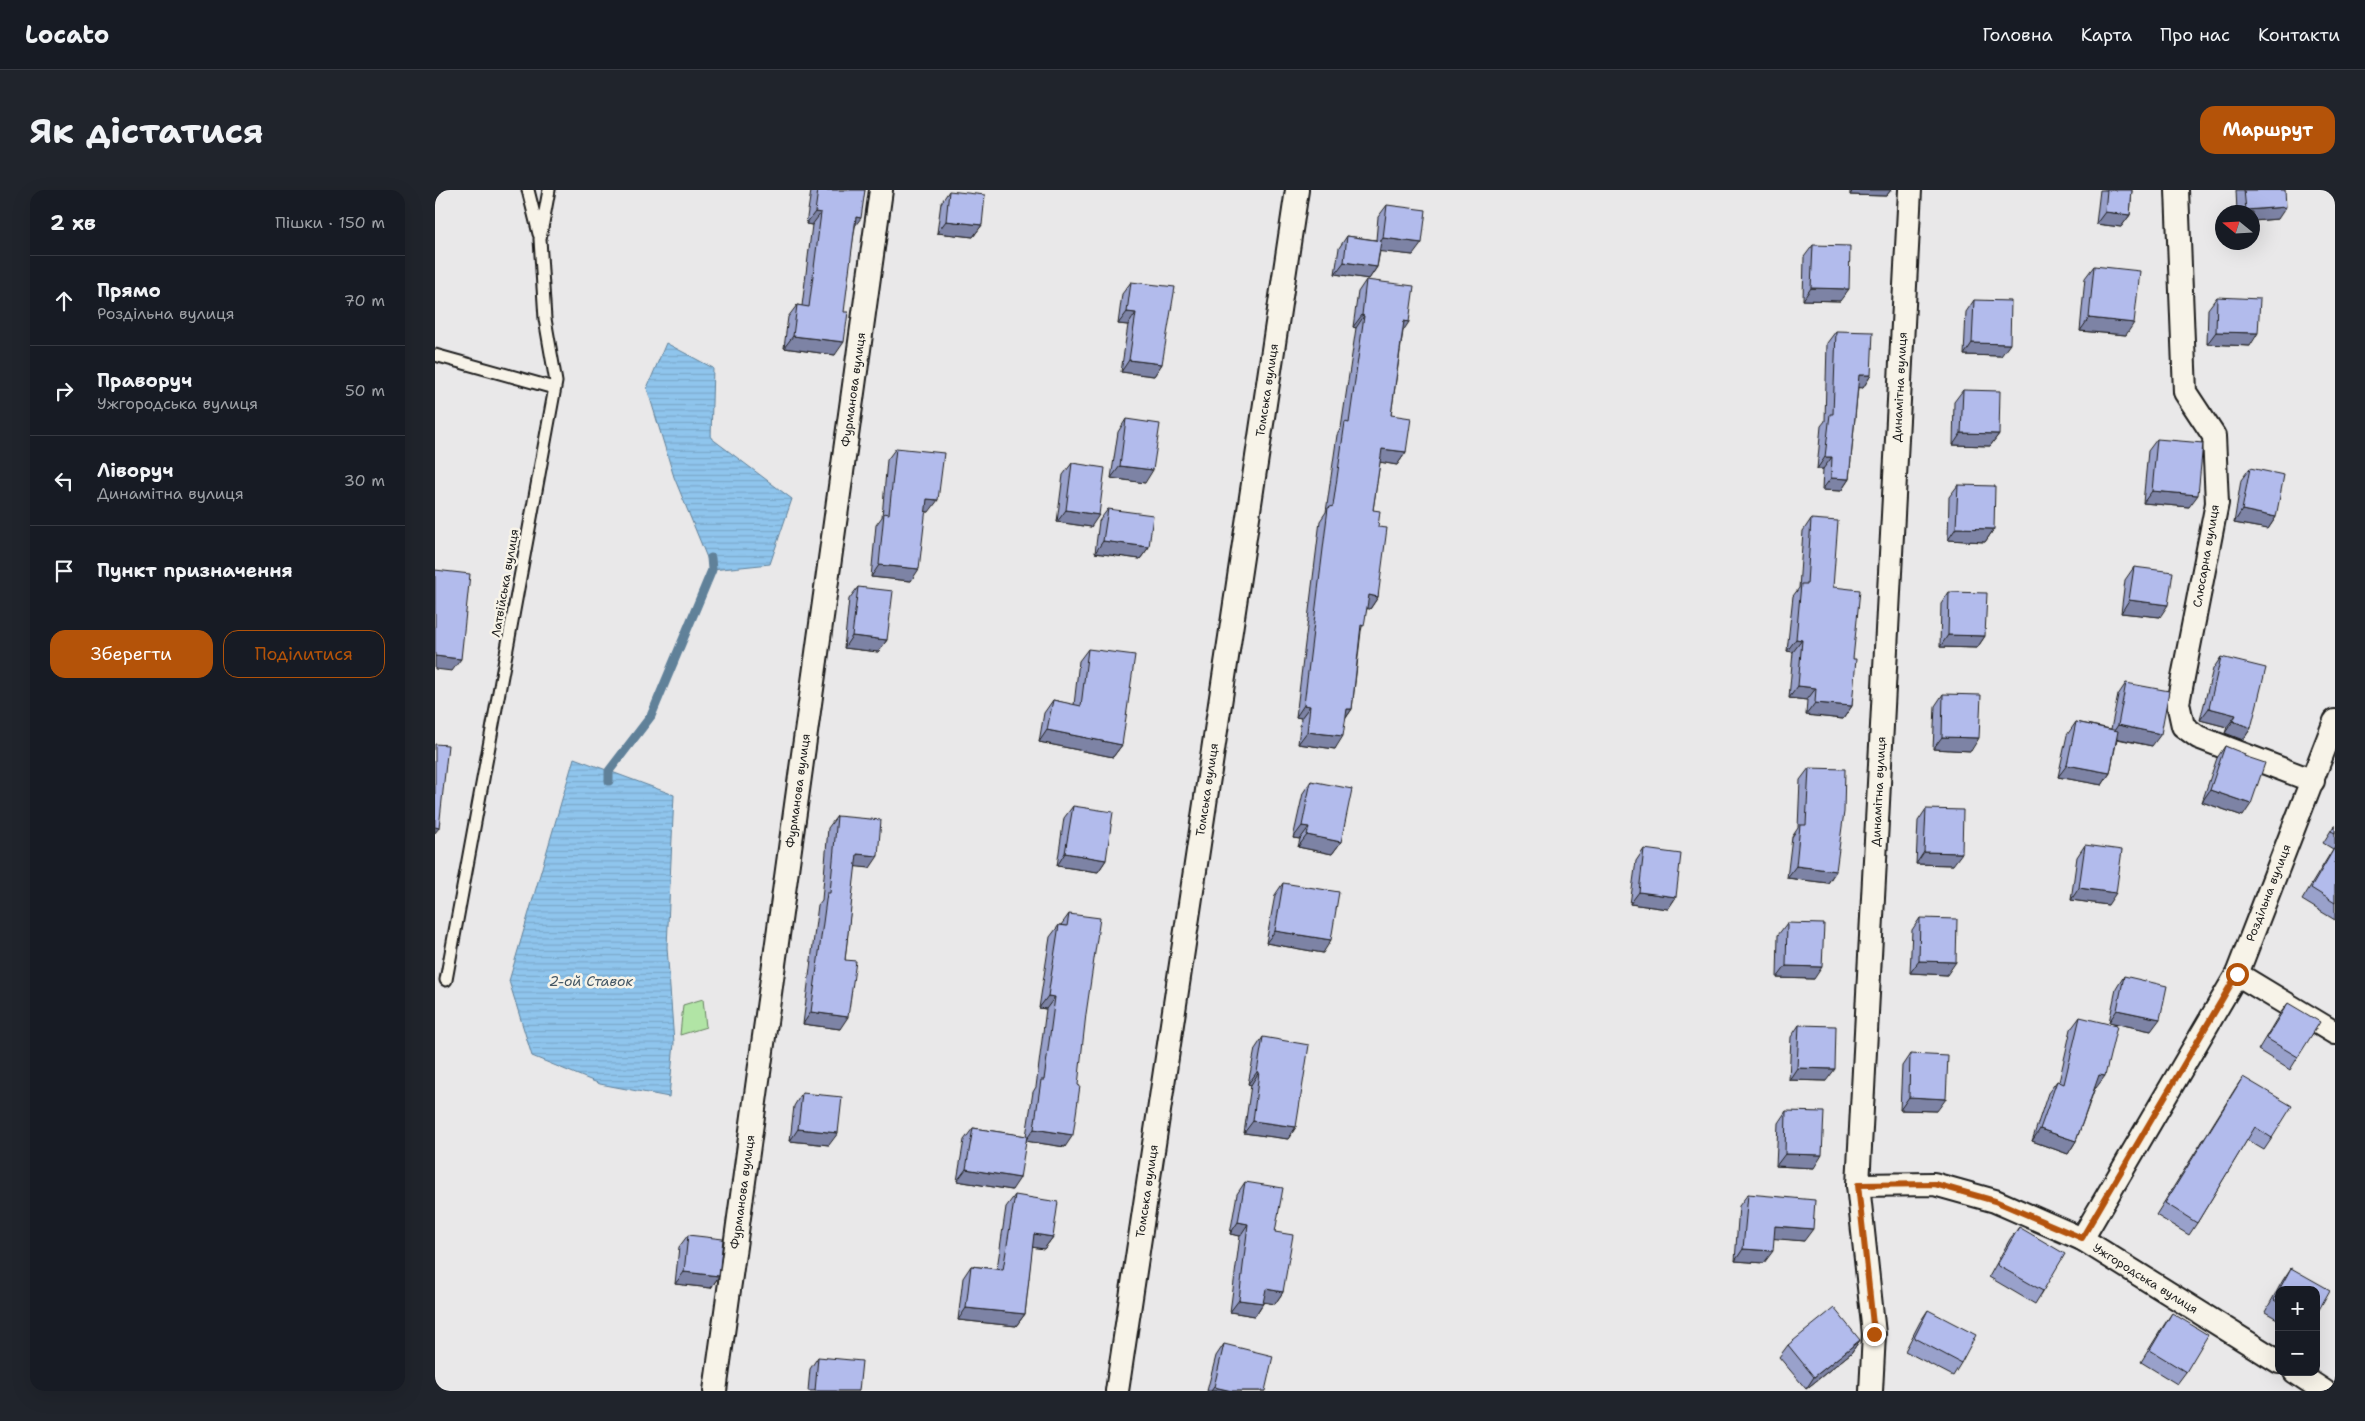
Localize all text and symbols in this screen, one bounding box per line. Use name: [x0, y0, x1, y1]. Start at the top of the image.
text: Locato: [25, 19, 109, 51]
text: Головна: [1982, 23, 2053, 47]
text: Карта: [2081, 23, 2132, 47]
text: Про нас: [2160, 23, 2230, 47]
text: Контакти: [2258, 23, 2340, 47]
button: Маршрут: [2200, 106, 2335, 154]
text: Як дістатися: [30, 107, 264, 154]
north arrow: [2215, 205, 2260, 250]
text: 2 хв: [50, 209, 96, 237]
text: Пішки · 150 m: [275, 212, 385, 233]
text: Прямо: [97, 278, 161, 303]
icon: ahead: [50, 287, 78, 315]
text: 70 m: [344, 290, 385, 311]
text: Роздільна вулиця: [97, 303, 235, 324]
street label: Фурманова вулиця: [838, 331, 869, 448]
street label: Динамітна вулиця: [1889, 332, 1911, 442]
street label: Томська вулиця: [1252, 342, 1282, 438]
text: Праворуч: [97, 368, 192, 393]
icon: right: [50, 377, 78, 405]
text: 50 m: [345, 380, 385, 401]
text: Ужгородська вулиця: [97, 393, 258, 414]
text: Ліворуч: [97, 458, 173, 483]
icon: left: [50, 467, 78, 495]
text: 30 m: [344, 470, 385, 491]
text: Динамітна вулиця: [97, 483, 244, 504]
street label: Слюсарна вулиця: [2189, 503, 2223, 609]
street label: Латвiйська вулиця: [488, 528, 522, 638]
icon: arrive: [50, 557, 78, 585]
text: Пункт призначення: [97, 558, 293, 583]
button: Зберегти: [50, 630, 213, 678]
button: Поділитися: [223, 630, 385, 678]
street label: Фурманова вулиця: [782, 733, 814, 849]
street label: Динамітна вулиця: [1868, 736, 1889, 847]
street label: Томська вулиця: [1192, 742, 1222, 837]
street label: Роздільна вулиця: [2242, 842, 2295, 944]
route start: [2226, 963, 2249, 986]
water label: 2-ой Ставок: [549, 972, 633, 990]
street label: Фурманова вулиця: [727, 1134, 758, 1250]
street label: Томська вулиця: [1132, 1144, 1162, 1239]
street label: Ужгородська вулиця: [2090, 1240, 2201, 1317]
map controls: [2275, 1286, 2320, 1376]
button: +: [2275, 1286, 2320, 1331]
route end: [1863, 1323, 1886, 1346]
button: −: [2275, 1331, 2320, 1376]

